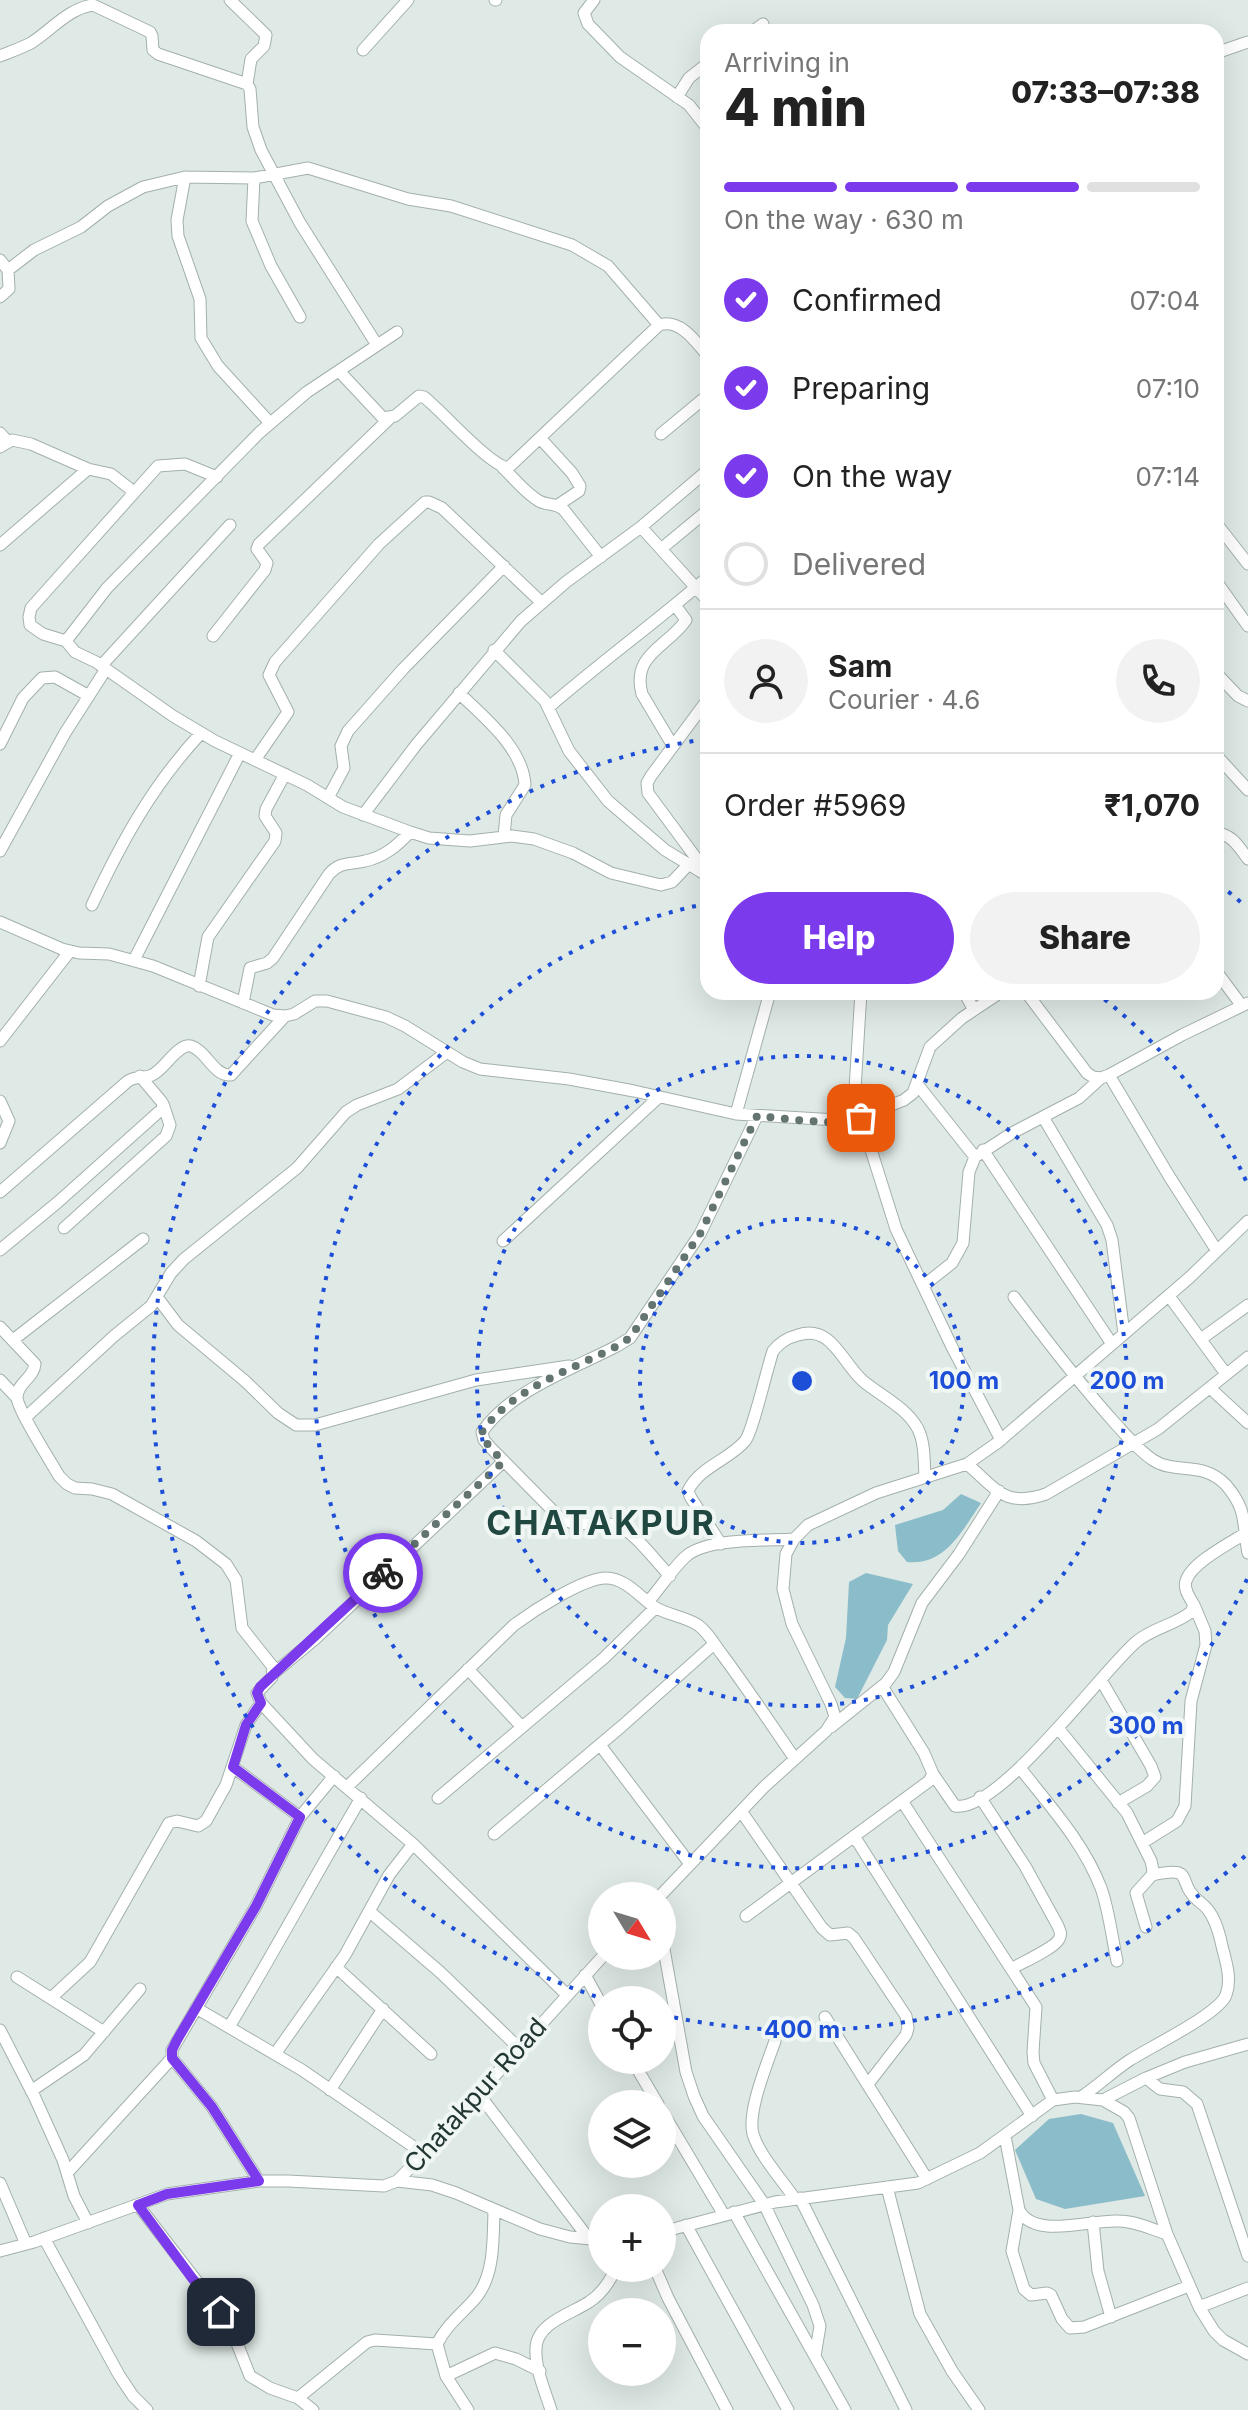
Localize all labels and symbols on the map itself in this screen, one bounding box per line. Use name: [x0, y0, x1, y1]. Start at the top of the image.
pin: [827, 1084, 895, 1152]
text: 100 m: [929, 1366, 999, 1395]
text: 200 m: [1089, 1366, 1165, 1395]
centre of rings: [788, 1367, 816, 1395]
district label: CHATAKPUR: [486, 1502, 716, 1543]
courier: [343, 1533, 423, 1613]
text: 300 m: [1108, 1711, 1184, 1740]
north arrow: [588, 1882, 676, 1970]
street label: Chatakpur Road: [397, 2011, 553, 2179]
text: 400 m: [764, 2015, 840, 2044]
pin: [187, 2278, 255, 2346]

